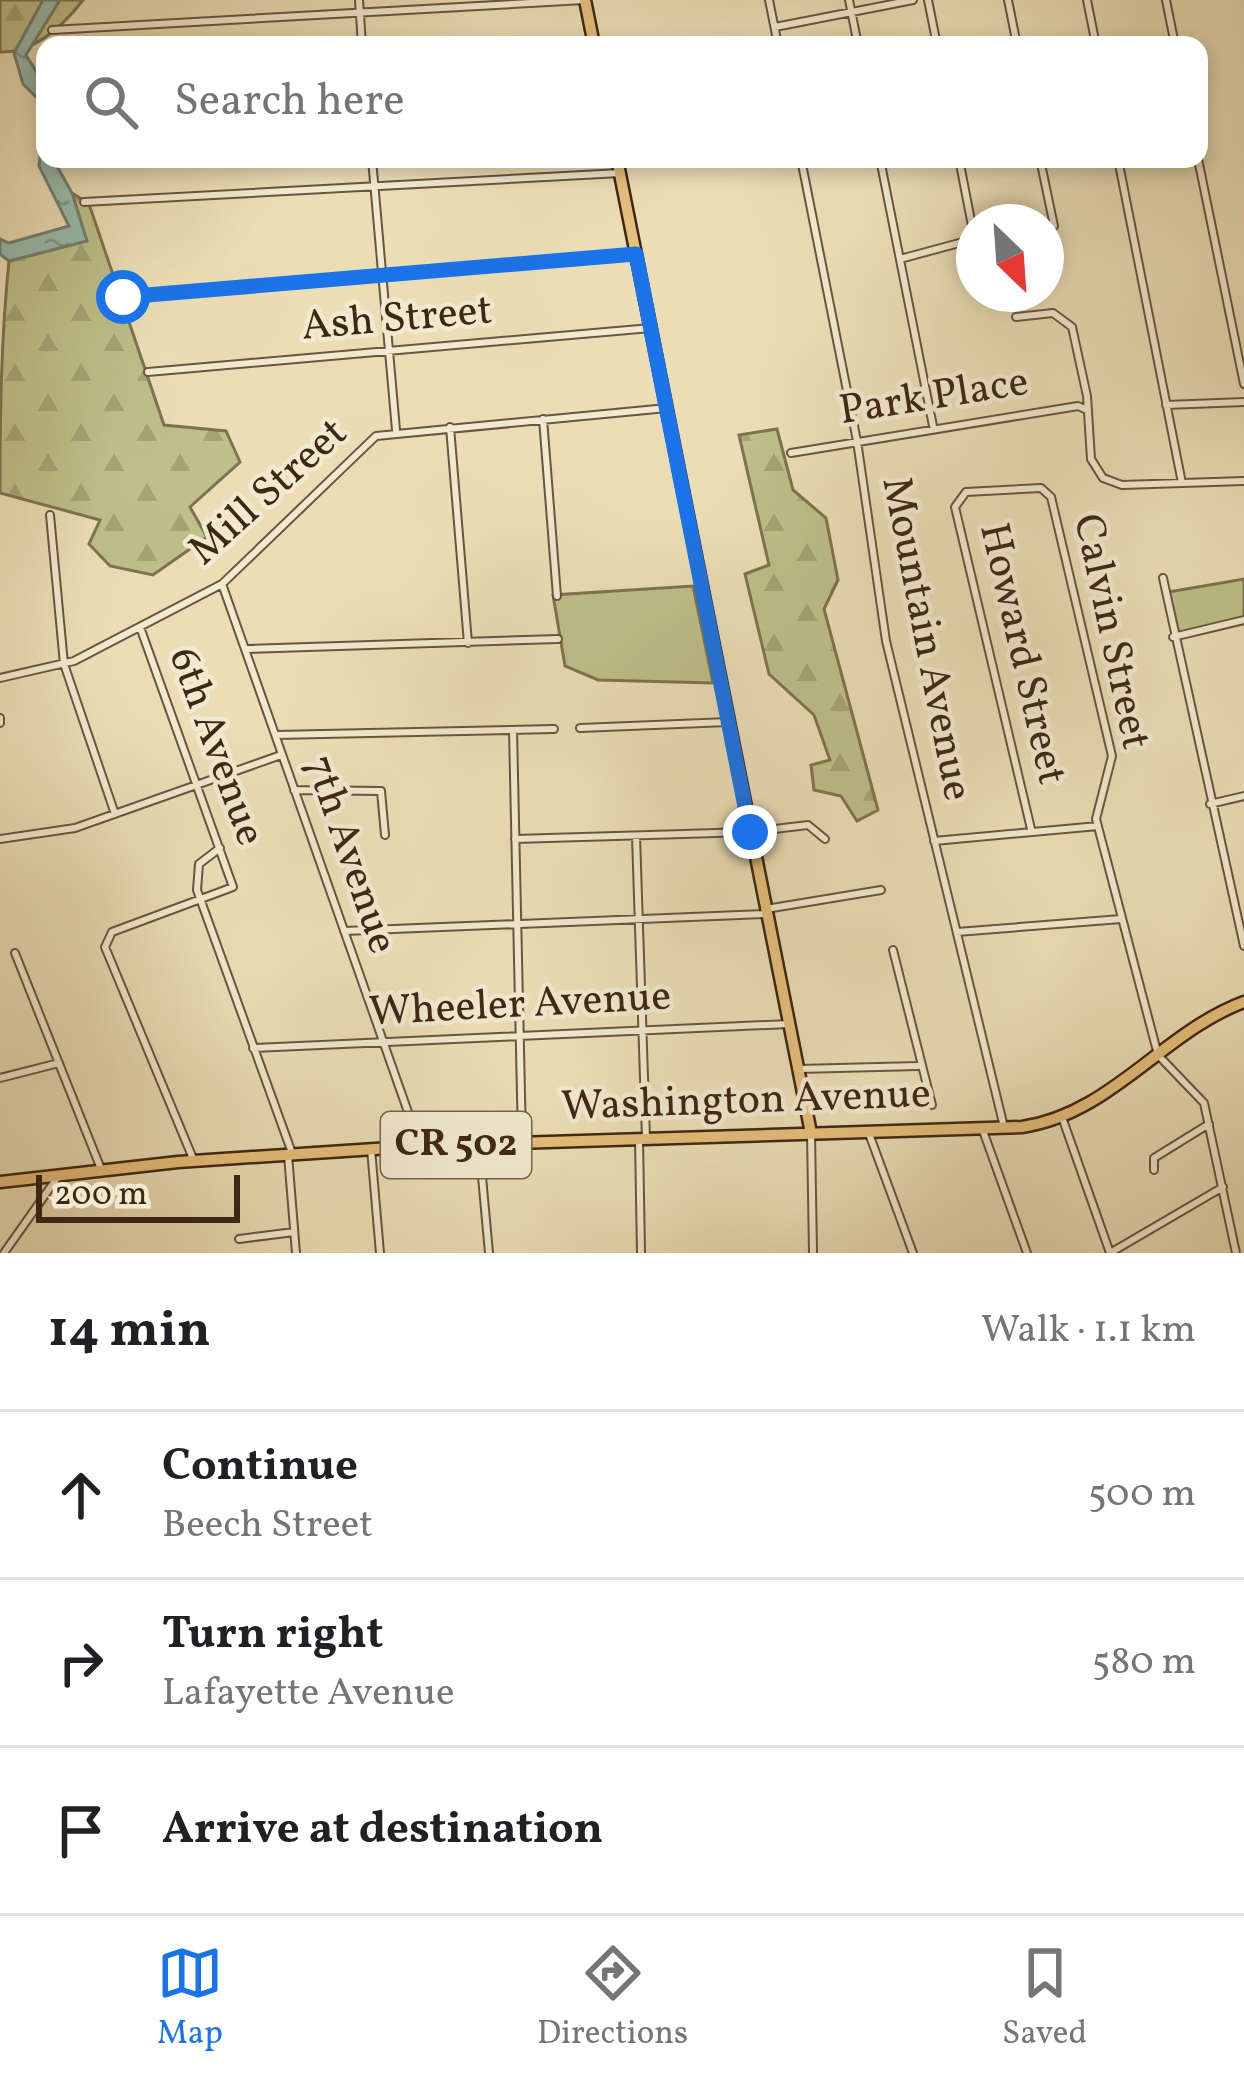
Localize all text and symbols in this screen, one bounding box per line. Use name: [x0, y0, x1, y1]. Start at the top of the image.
search box: [36, 36, 1208, 168]
icon: search: [78, 69, 144, 135]
text: Search here: [174, 71, 405, 134]
north arrow: [956, 204, 1064, 312]
route start: [96, 270, 150, 324]
street label: Ash Street: [299, 282, 495, 358]
street label: Park Place: [835, 354, 1033, 442]
street label: Mill Street: [177, 406, 361, 580]
street label: Mountain Avenue: [865, 472, 985, 806]
street label: Calvin Street: [1056, 509, 1164, 755]
street label: Howard Street: [962, 517, 1080, 791]
street label: 6th Avenue: [152, 640, 278, 854]
street label: 7th Avenue: [288, 748, 410, 962]
route end: [723, 805, 777, 859]
street label: Wheeler Avenue: [367, 969, 673, 1043]
street label: Washington Avenue: [560, 1066, 932, 1138]
road number: CR 502: [381, 1112, 531, 1178]
scale bar: [36, 1169, 240, 1222]
text: 200 m: [54, 1173, 148, 1219]
text: 14 min: [48, 1296, 211, 1367]
text: Walk · 1.1 km: [981, 1304, 1196, 1358]
text: Continue: [162, 1436, 358, 1499]
icon: ahead: [48, 1462, 114, 1528]
text: 500 m: [1088, 1468, 1196, 1522]
text: Beech Street: [162, 1499, 373, 1553]
text: Turn right: [162, 1604, 383, 1667]
icon: right: [48, 1630, 114, 1696]
text: 580 m: [1092, 1636, 1196, 1690]
text: Lafayette Avenue: [162, 1667, 455, 1721]
icon: arrive: [48, 1798, 114, 1864]
text: Arrive at destination: [162, 1799, 603, 1862]
tab: Map: [157, 1940, 223, 2058]
tab: Directions: [537, 1940, 688, 2058]
tab: Saved: [1002, 1940, 1087, 2058]

